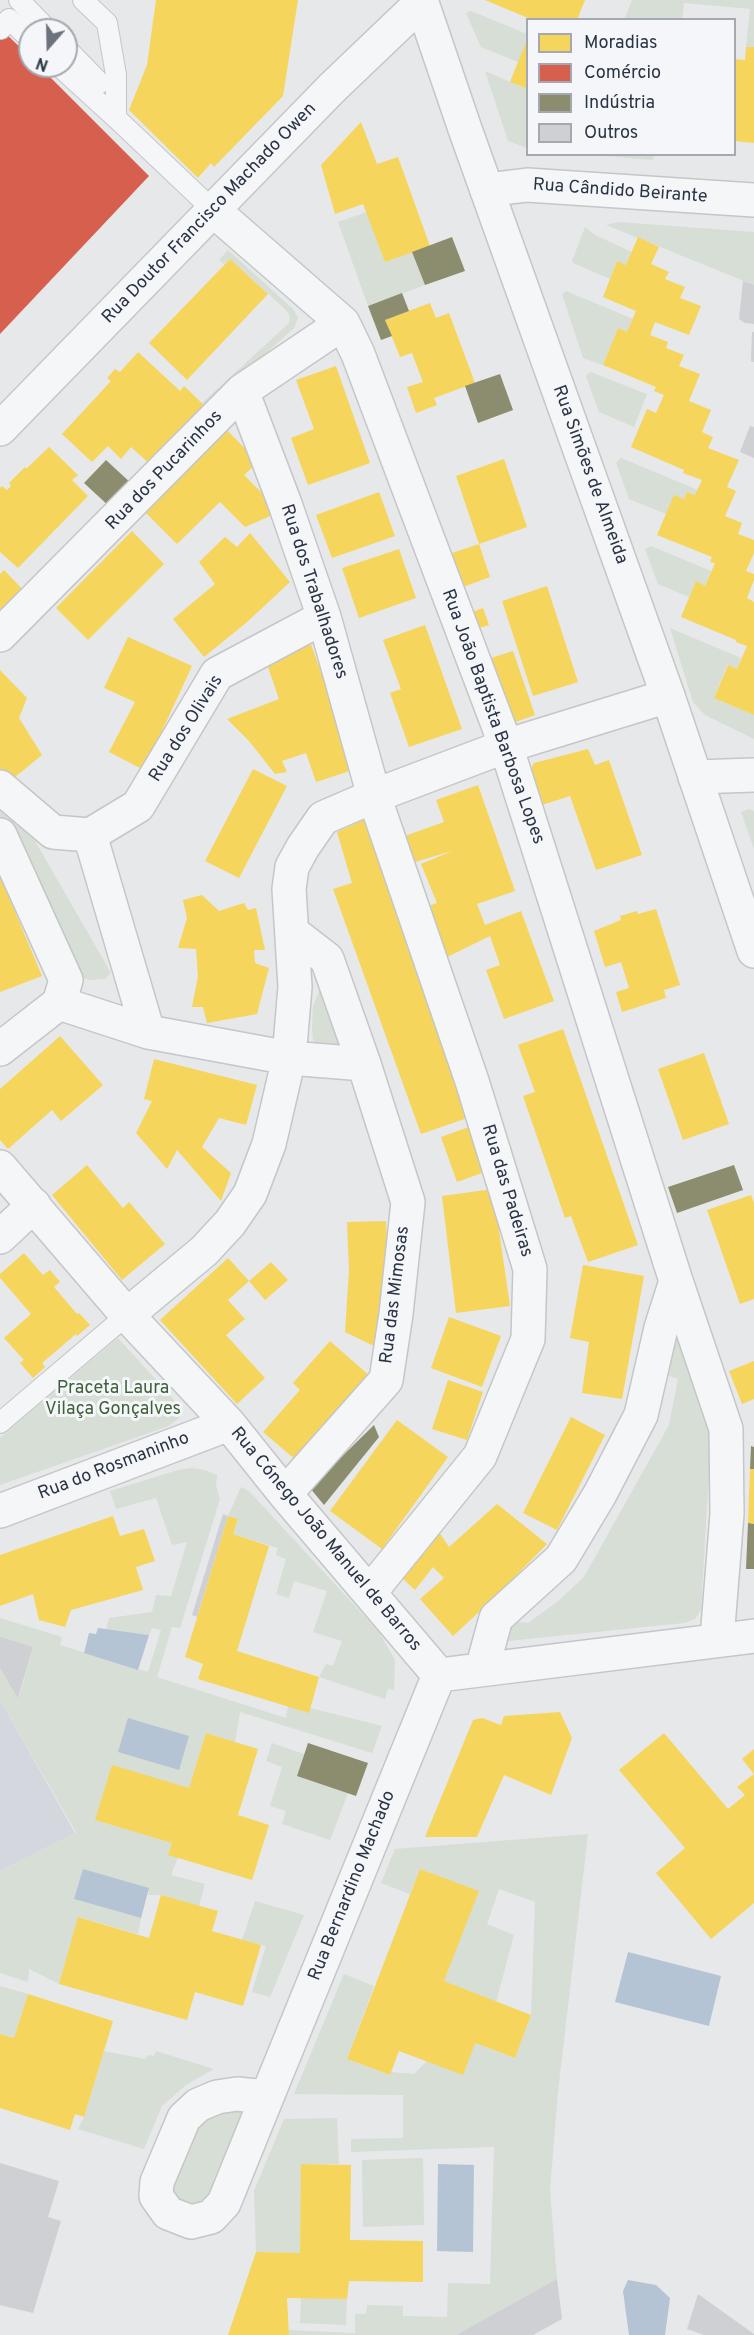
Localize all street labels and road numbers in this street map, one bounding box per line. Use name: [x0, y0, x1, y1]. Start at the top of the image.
street label: Rua Doutor Francisco Machado Owen: [98, 99, 322, 329]
street label: Rua Cândido Beirante: [532, 175, 708, 209]
street label: Rua Simões de Almeida: [547, 383, 631, 567]
street label: Rua dos Pucarinhos: [102, 407, 228, 535]
street label: Rua dos Trabalhadores: [275, 502, 351, 682]
street label: Rua João Baptista Barbosa Lopes: [436, 587, 548, 847]
street label: Rua dos Olivais: [145, 672, 229, 786]
street label: Rua das Padeiras: [476, 1122, 536, 1260]
street label: Rua das Mimosas: [377, 1225, 415, 1365]
street label: Rua Cónego João Manuel de Barros: [225, 1424, 425, 1656]
street label: Rua do Rosmaninho: [35, 1428, 193, 1506]
street label: Rua Bernardino Machado: [305, 1788, 401, 1984]

